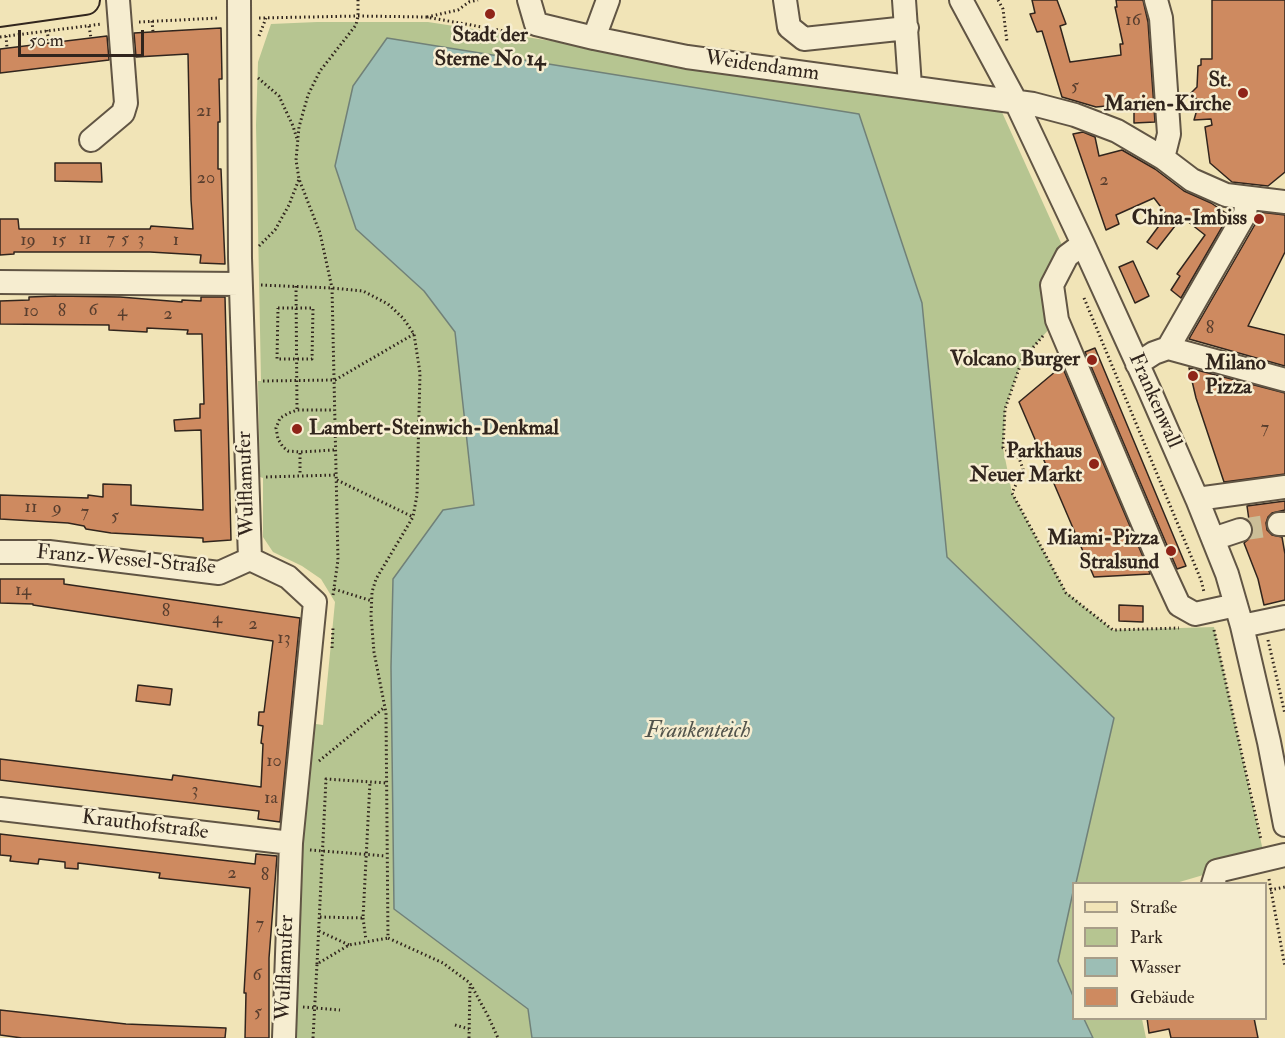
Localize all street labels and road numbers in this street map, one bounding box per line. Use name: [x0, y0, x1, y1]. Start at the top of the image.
street label: Weidendamm: [703, 47, 821, 87]
street label: Frankenwall: [1122, 350, 1186, 452]
street label: Wulflamufer: [233, 431, 261, 537]
street label: Franz-Wessel-Straße: [35, 541, 217, 581]
street label: Krauthofstraße: [80, 806, 210, 846]
street label: Wulflamufer: [272, 915, 300, 1021]

